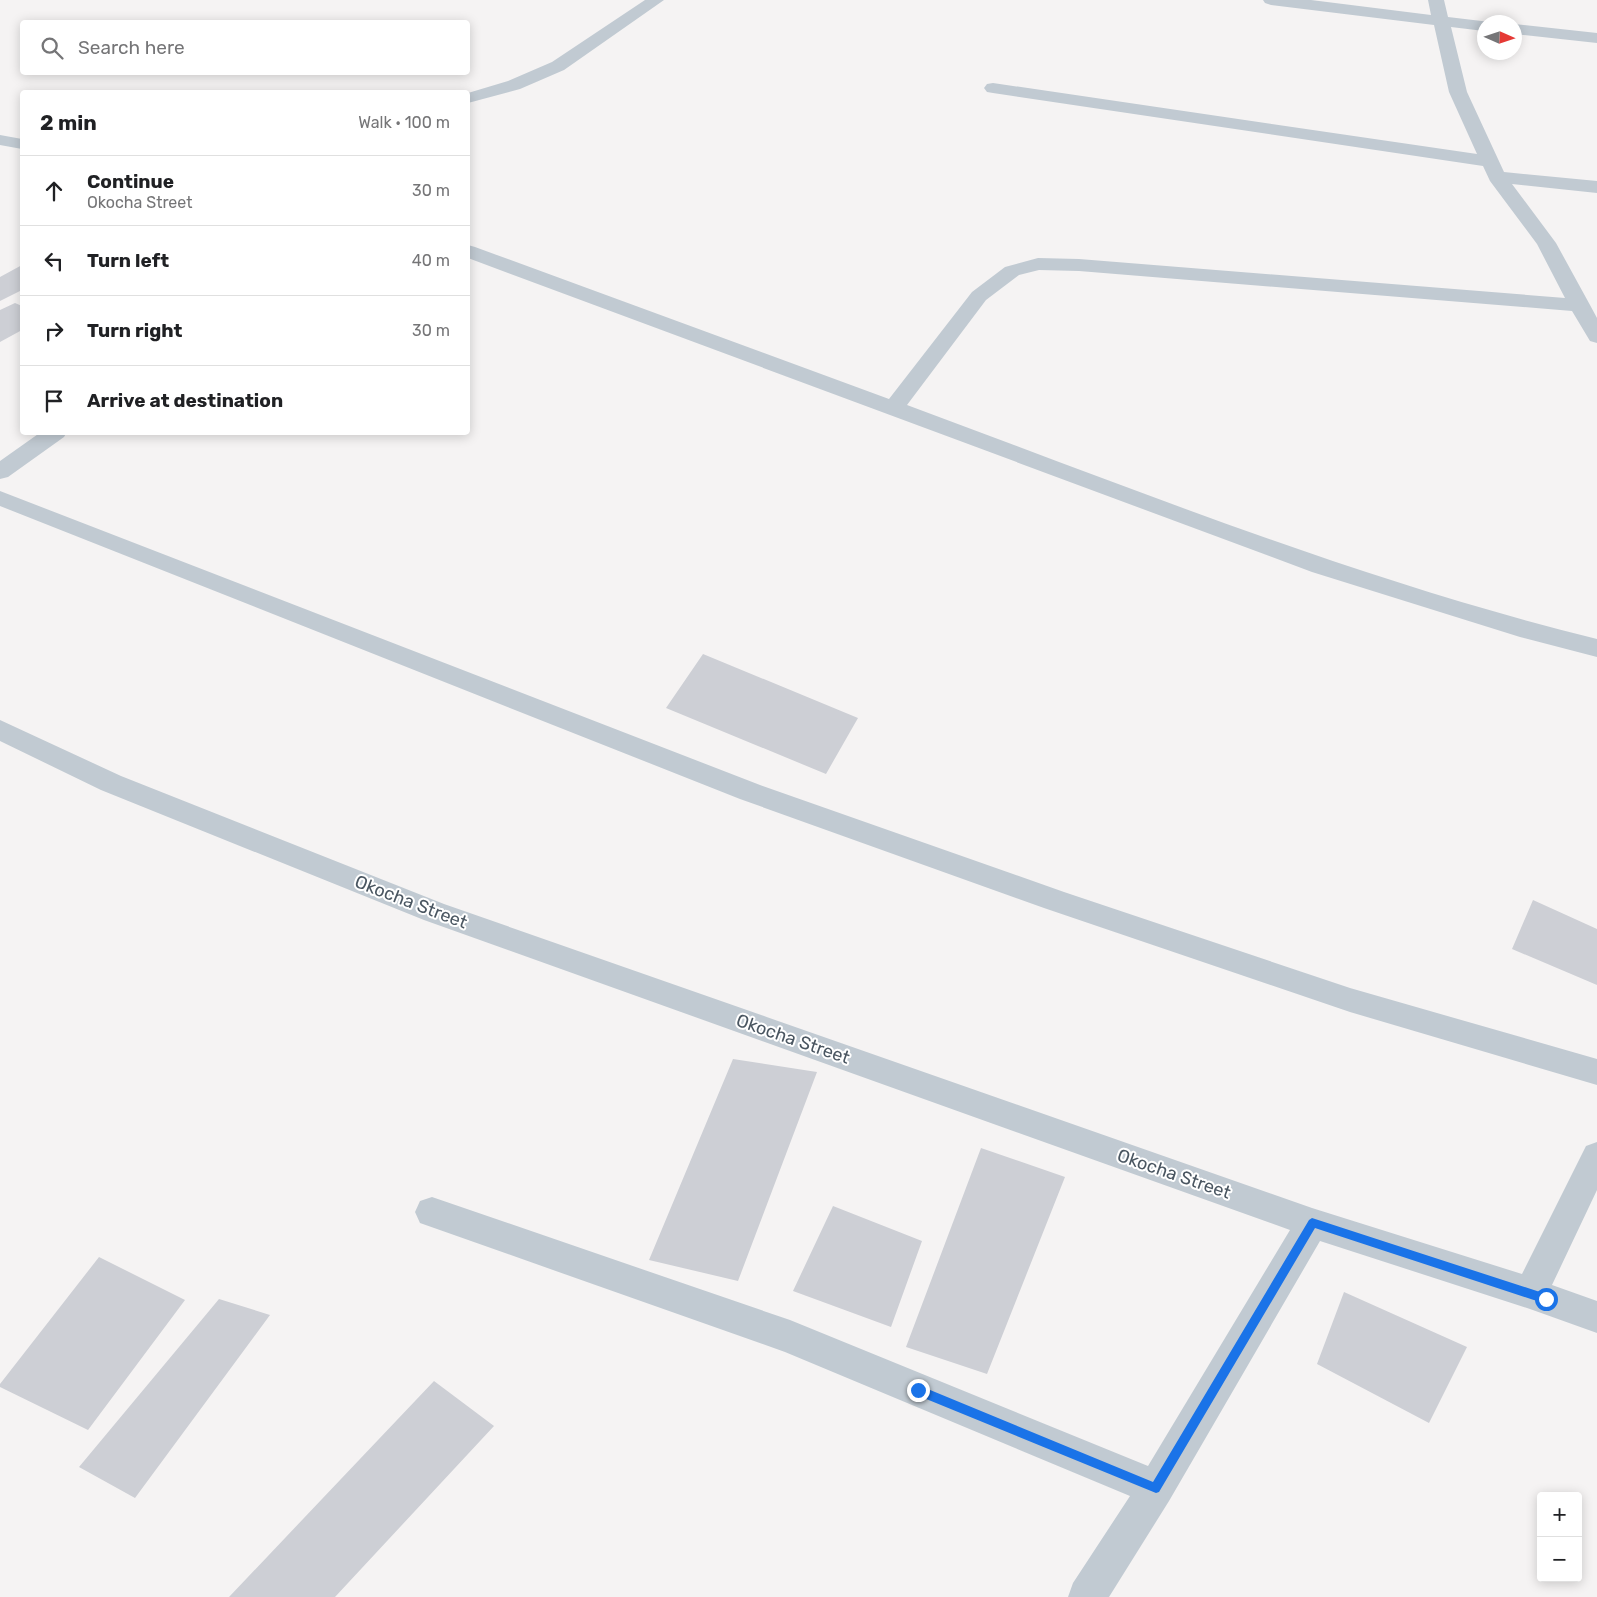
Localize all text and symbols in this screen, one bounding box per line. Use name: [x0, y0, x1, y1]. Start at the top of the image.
north arrow: [1477, 15, 1522, 60]
search box: [20, 20, 470, 75]
icon: search: [38, 34, 66, 62]
text: Search here: [78, 36, 185, 59]
text: 2 min: [40, 110, 97, 135]
text: Walk · 100 m: [358, 113, 450, 132]
text: Continue: [87, 170, 174, 193]
icon: ahead: [40, 177, 68, 205]
text: 30 m: [412, 181, 450, 200]
text: Okocha Street: [87, 193, 192, 212]
icon: left: [40, 247, 68, 275]
text: Turn left: [87, 249, 169, 272]
text: 40 m: [412, 251, 450, 270]
icon: right: [40, 317, 68, 345]
text: Turn right: [87, 319, 182, 342]
text: 30 m: [412, 321, 450, 340]
icon: arrive: [40, 387, 68, 415]
text: Arrive at destination: [87, 389, 283, 412]
street label: Okocha Street: [352, 870, 470, 934]
street label: Okocha Street: [733, 1009, 853, 1069]
street label: Okocha Street: [1114, 1144, 1234, 1204]
route start: [1535, 1288, 1558, 1311]
route end: [907, 1379, 930, 1402]
map controls: [1537, 1492, 1582, 1582]
button: +: [1537, 1492, 1582, 1537]
button: −: [1537, 1537, 1582, 1582]

